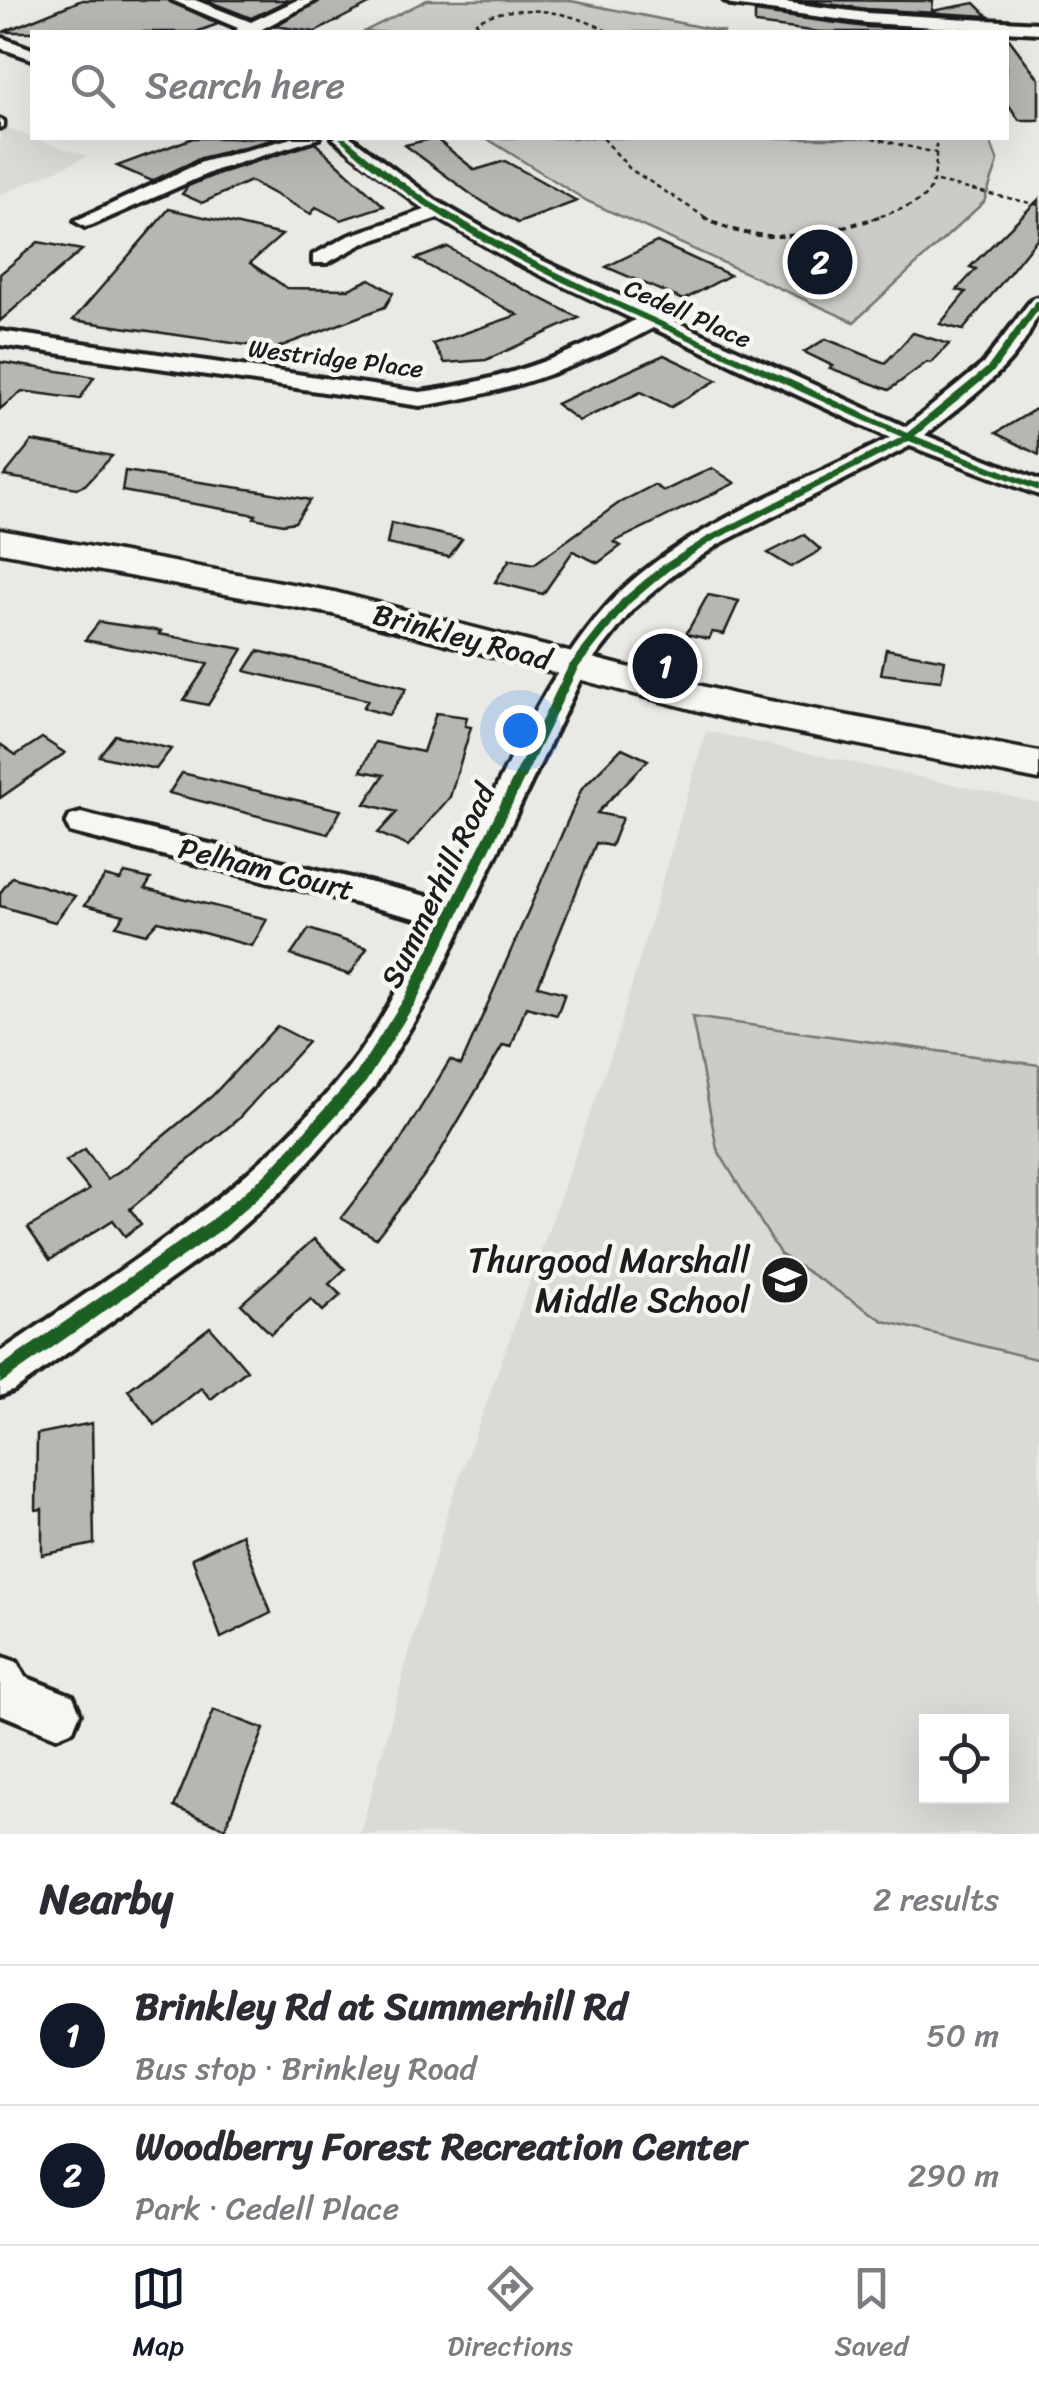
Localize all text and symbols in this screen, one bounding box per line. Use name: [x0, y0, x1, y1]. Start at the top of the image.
search box: [30, 30, 1009, 140]
text: Search here: [145, 52, 345, 119]
icon: search: [65, 58, 120, 113]
pin: 2: [788, 224, 852, 300]
street label: Cedell Place: [617, 265, 759, 362]
street label: Westridge Place: [246, 325, 426, 392]
street label: Brinkley Road: [367, 587, 559, 687]
pin: 1: [632, 628, 698, 704]
your location: [495, 705, 546, 756]
street label: Summerhill Road: [365, 772, 512, 998]
street label: Pelham Court: [173, 821, 359, 917]
place label: Thurgood Marshall Middle School: [468, 1229, 751, 1331]
school or university icon: Thurgood Marshall Middle School: [759, 1254, 811, 1306]
map controls: [919, 1714, 1009, 1804]
button: locate: [919, 1714, 1009, 1804]
text: Nearby: [40, 1862, 173, 1936]
text: 2 results: [873, 1871, 999, 1928]
text: Brinkley Rd at Summerhill Rd: [135, 1973, 627, 2040]
text: 1: [66, 2007, 79, 2064]
text: 50 m: [926, 2007, 999, 2064]
text: Bus stop · Brinkley Road: [135, 2040, 476, 2097]
text: Woodberry Forest Recreation Center: [135, 2113, 747, 2180]
text: 2: [63, 2147, 82, 2204]
text: 290 m: [908, 2147, 999, 2204]
text: Park · Cedell Place: [135, 2180, 399, 2237]
tab: Map: [131, 2261, 186, 2370]
tab: Directions: [447, 2261, 573, 2370]
tab: Saved: [834, 2261, 908, 2370]

